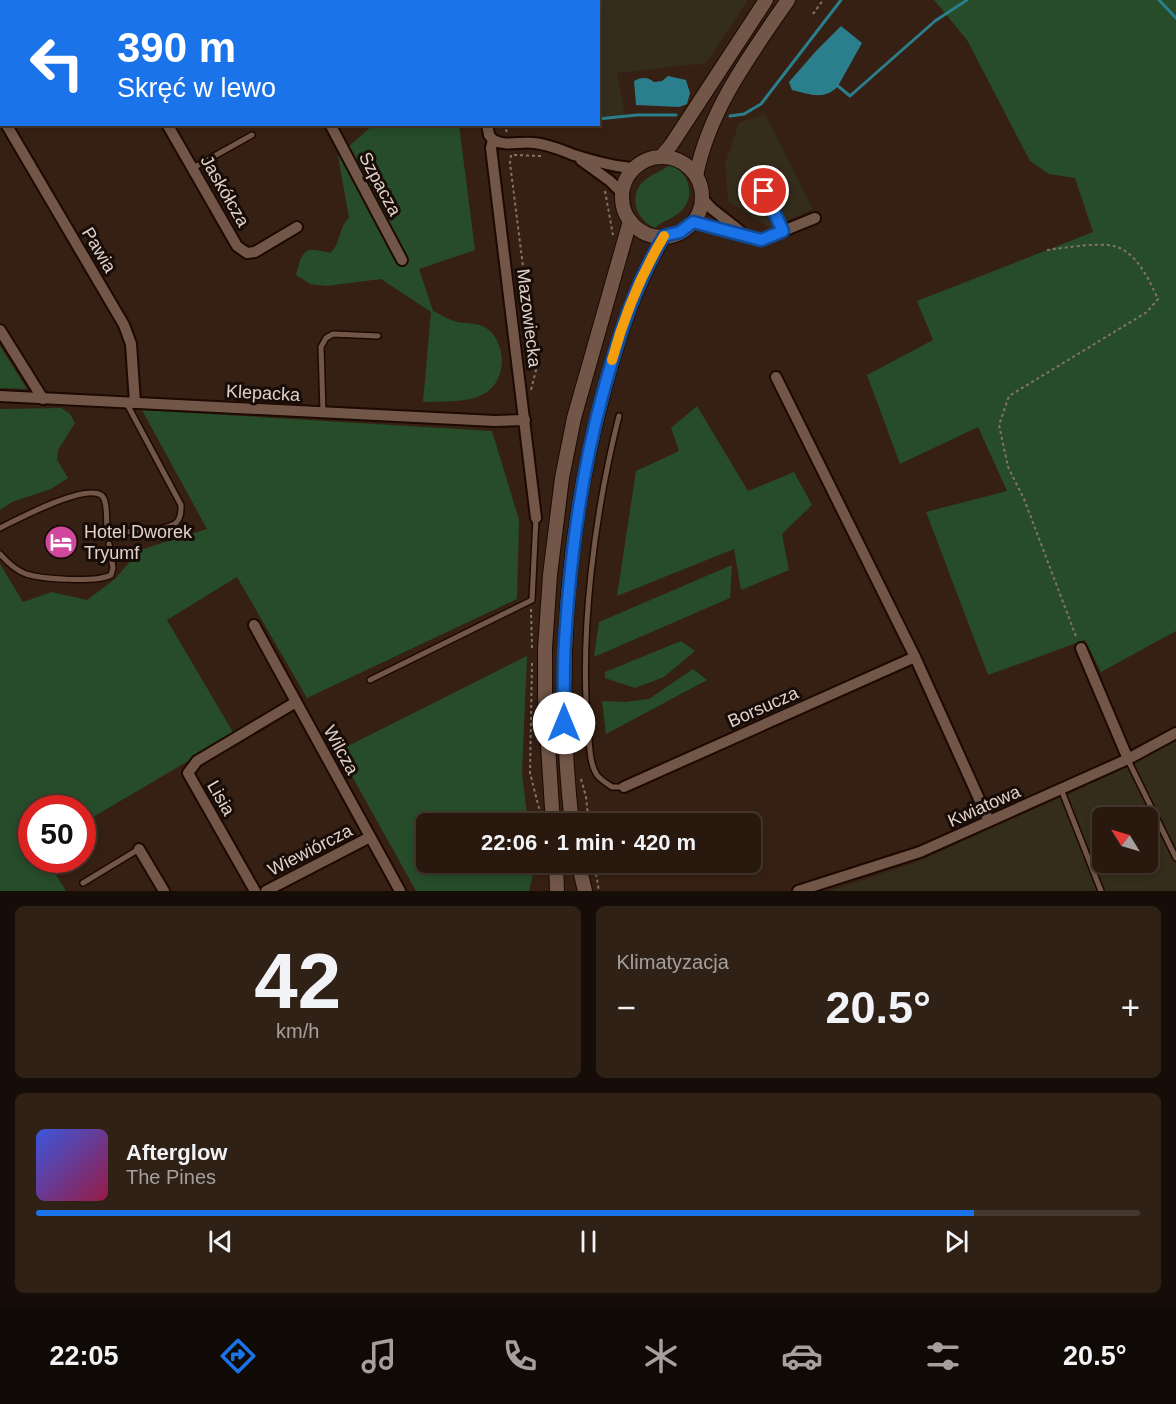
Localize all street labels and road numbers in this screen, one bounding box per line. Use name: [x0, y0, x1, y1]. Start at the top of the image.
street label: Szpacza: [355, 149, 405, 220]
street label: Jaskółcza: [197, 152, 254, 231]
street label: Pawia: [78, 224, 121, 277]
street label: Mazowiecka: [513, 268, 545, 369]
street label: Klepacka: [225, 381, 301, 405]
street label: Borsucza: [725, 682, 802, 731]
street label: Wilcza: [319, 722, 363, 779]
street label: Lisia: [203, 777, 239, 820]
street label: Kwiatowa: [945, 781, 1024, 831]
street label: Wiewiórcza: [264, 820, 356, 880]

